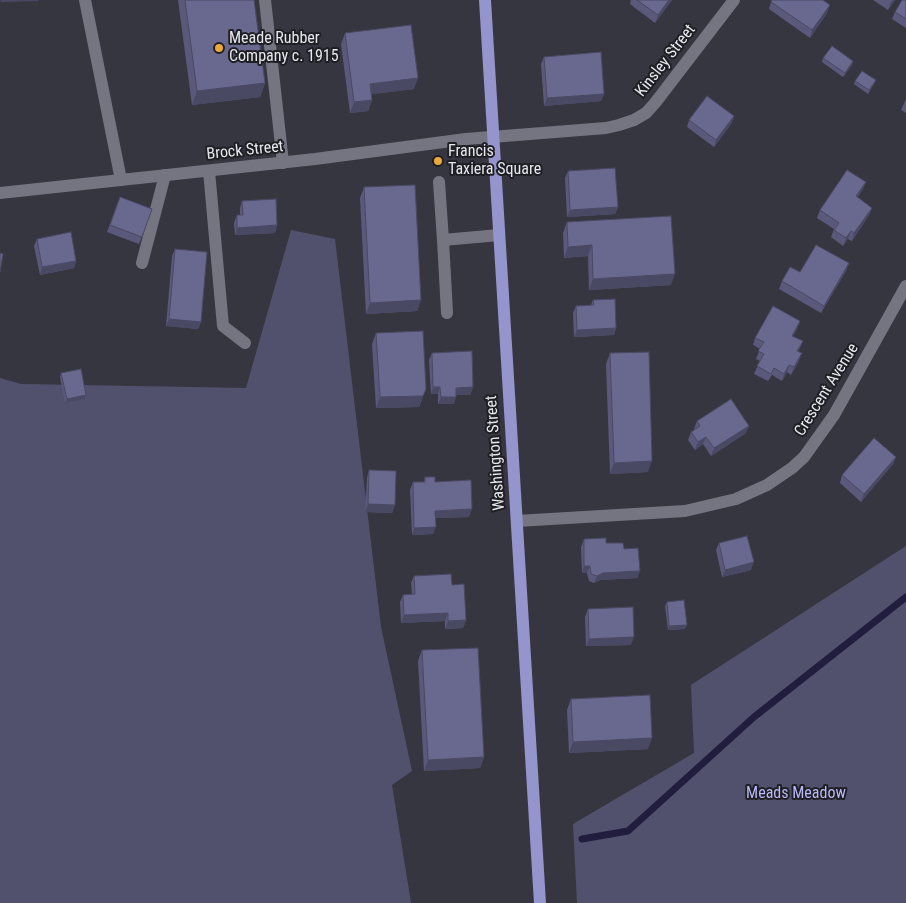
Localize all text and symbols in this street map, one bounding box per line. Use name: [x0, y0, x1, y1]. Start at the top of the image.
street label: Kinsley Street: [632, 21, 700, 101]
place label: Meade Rubber Company c. 1915: [229, 29, 339, 67]
marker: Meade Rubber Company c. 1915: [213, 42, 225, 54]
street label: Brock Street: [206, 137, 284, 165]
place label: Francis Taxiera Square: [448, 142, 541, 180]
marker: Francis Taxiera Square: [432, 155, 444, 167]
street label: Crescent Avenue: [791, 340, 863, 440]
street label: Washington Street: [482, 395, 510, 511]
park label: Meads Meadow: [746, 784, 846, 804]

